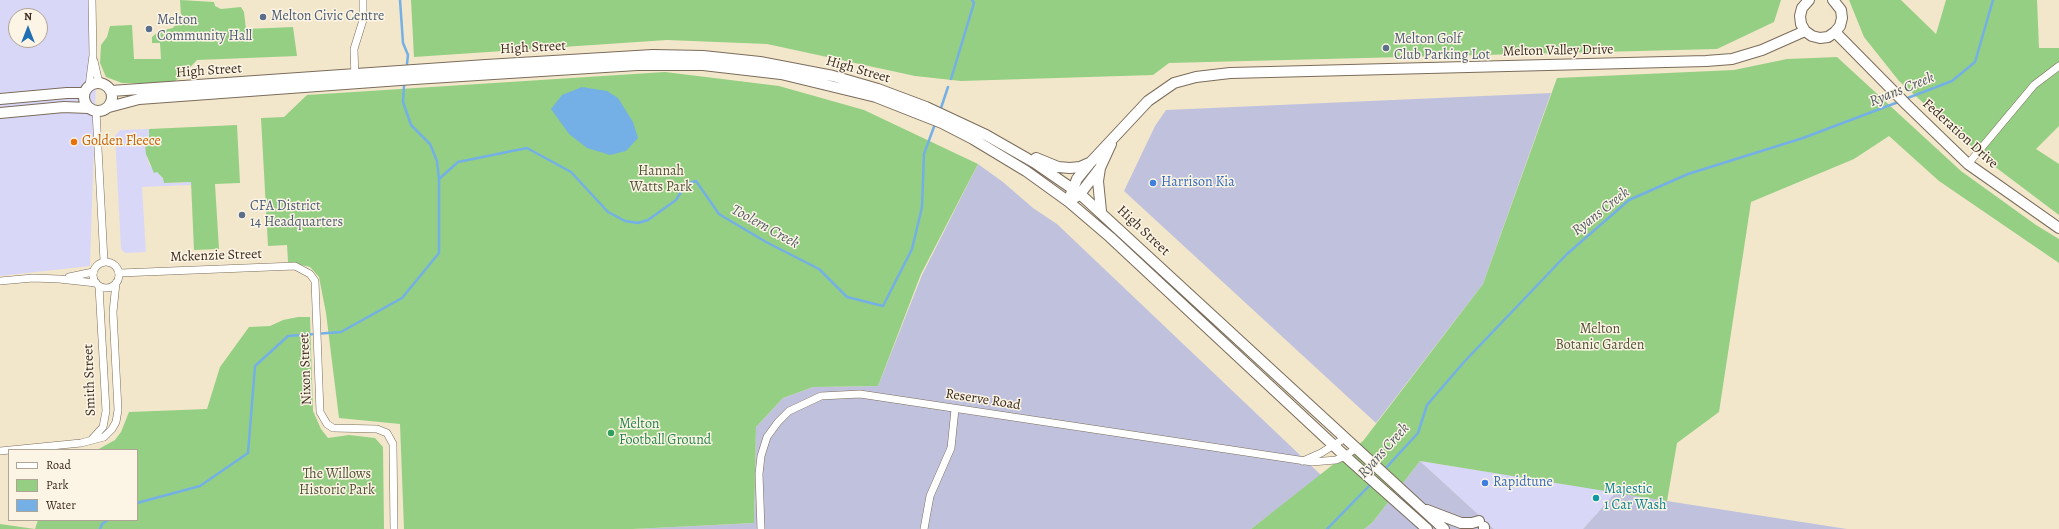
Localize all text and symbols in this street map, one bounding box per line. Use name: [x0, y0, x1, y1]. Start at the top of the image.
north arrow: [8, 8, 48, 48]
text: N: [24, 9, 32, 24]
place label: Melton Civic Centre: [271, 9, 384, 25]
marker: Melton Civic Centre: [258, 12, 268, 22]
place label: Melton Community Hall: [157, 13, 252, 46]
marker: Melton Community Hall: [144, 24, 154, 34]
place label: Melton Golf Club Parking Lot: [1394, 32, 1490, 64]
street label: High Street: [500, 38, 566, 58]
street label: Melton Valley Drive: [1502, 42, 1614, 60]
marker: Melton Golf Club Parking Lot: [1381, 43, 1391, 53]
street label: High Street: [824, 53, 892, 87]
street label: High Street: [175, 60, 243, 82]
water label: Ryans Creek: [1867, 69, 1937, 111]
street label: Federation Drive: [1919, 96, 2001, 172]
place label: Golden Fleece: [82, 134, 161, 150]
marker: Golden Fleece: [69, 137, 79, 147]
park label: Hannah Watts Park: [630, 164, 692, 196]
place label: Harrison Kia: [1161, 175, 1235, 191]
marker: Harrison Kia: [1148, 178, 1158, 188]
water label: Ryans Creek: [1569, 184, 1633, 240]
place label: CFA District 14 Headquarters: [250, 199, 343, 232]
water label: Toolern Creek: [728, 201, 802, 253]
street label: High Street: [1113, 202, 1173, 260]
marker: CFA District 14 Headquarters: [237, 210, 247, 220]
street label: Mckenzie Street: [170, 246, 262, 266]
park label: Melton Botanic Garden: [1555, 322, 1645, 354]
street label: Nixon Street: [296, 333, 316, 405]
street label: Smith Street: [80, 344, 100, 416]
street label: Reserve Road: [944, 386, 1022, 414]
place label: Melton Football Ground: [619, 417, 711, 450]
water label: Ryans Creek: [1355, 420, 1413, 482]
marker: Melton Football Ground: [606, 428, 616, 438]
legend: [8, 449, 138, 521]
text: Road: [46, 457, 71, 473]
park label: The Willows Historic Park: [299, 467, 375, 500]
place label: Rapidtune: [1493, 475, 1553, 491]
text: Park: [46, 477, 69, 493]
marker: Rapidtune: [1480, 478, 1490, 488]
place label: Majestic 1 Car Wash: [1604, 482, 1667, 514]
marker: Majestic 1 Car Wash: [1591, 493, 1601, 503]
text: Water: [46, 497, 76, 513]

